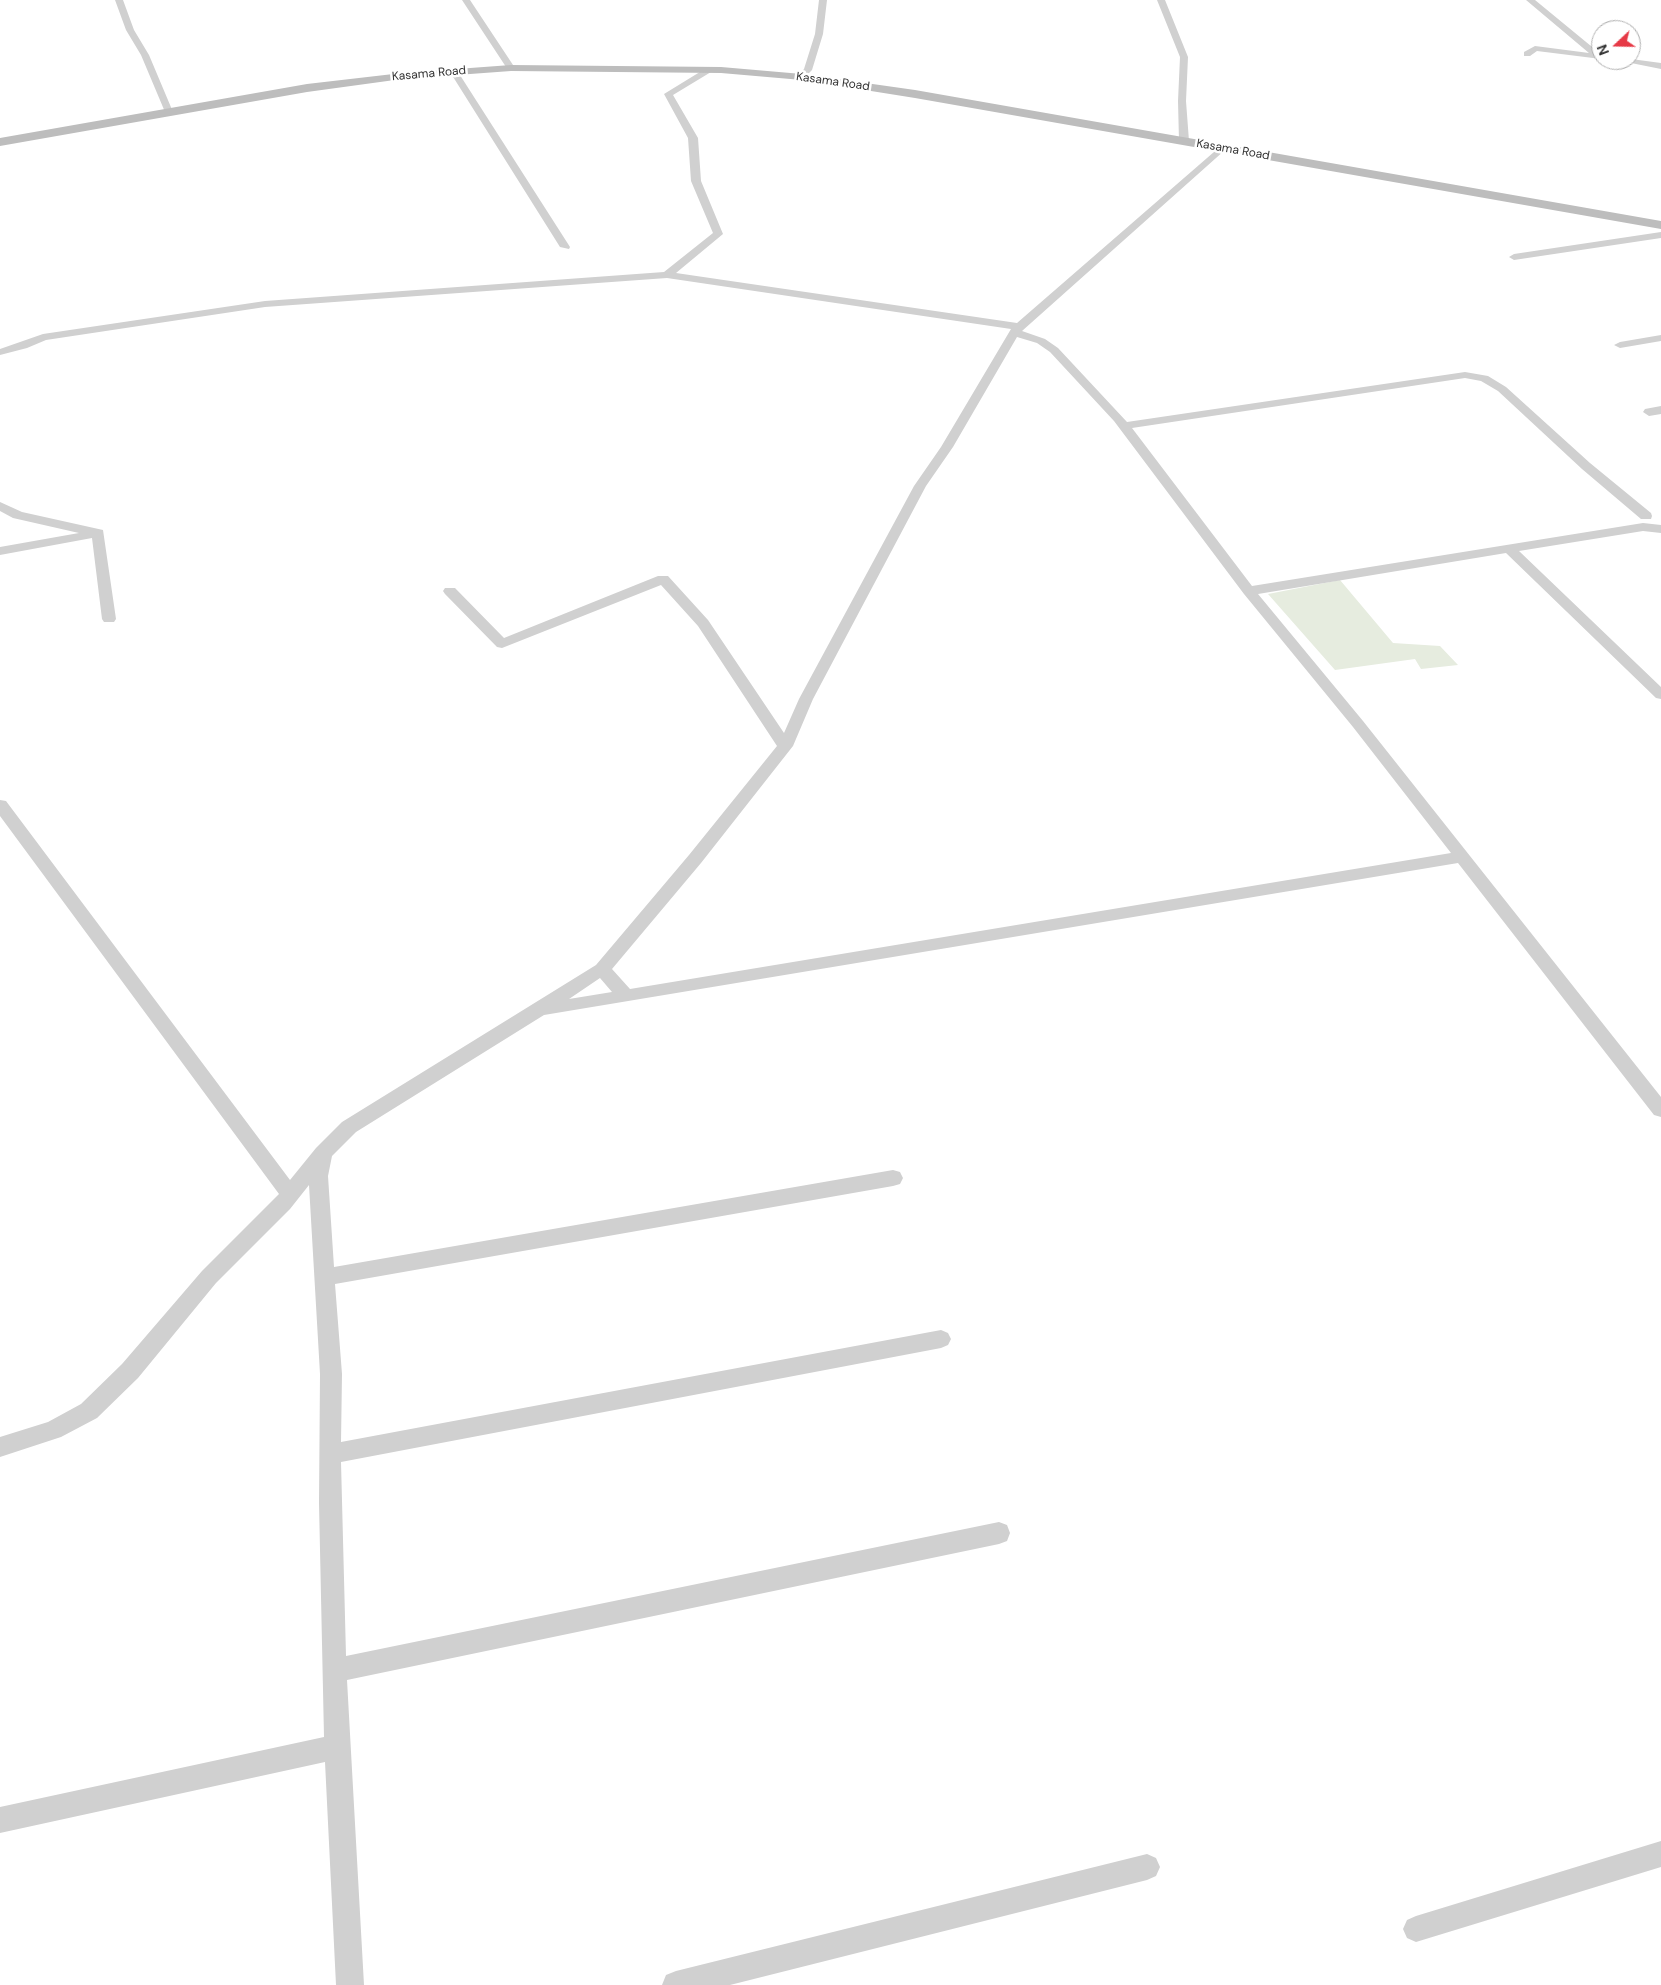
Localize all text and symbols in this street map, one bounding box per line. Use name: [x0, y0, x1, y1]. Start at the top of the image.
north arrow: [1591, 20, 1641, 70]
text: N: [1593, 42, 1613, 58]
street label: Kasama Road: [391, 64, 467, 84]
street label: Kasama Road: [795, 70, 871, 94]
street label: Kasama Road: [1195, 136, 1271, 164]

